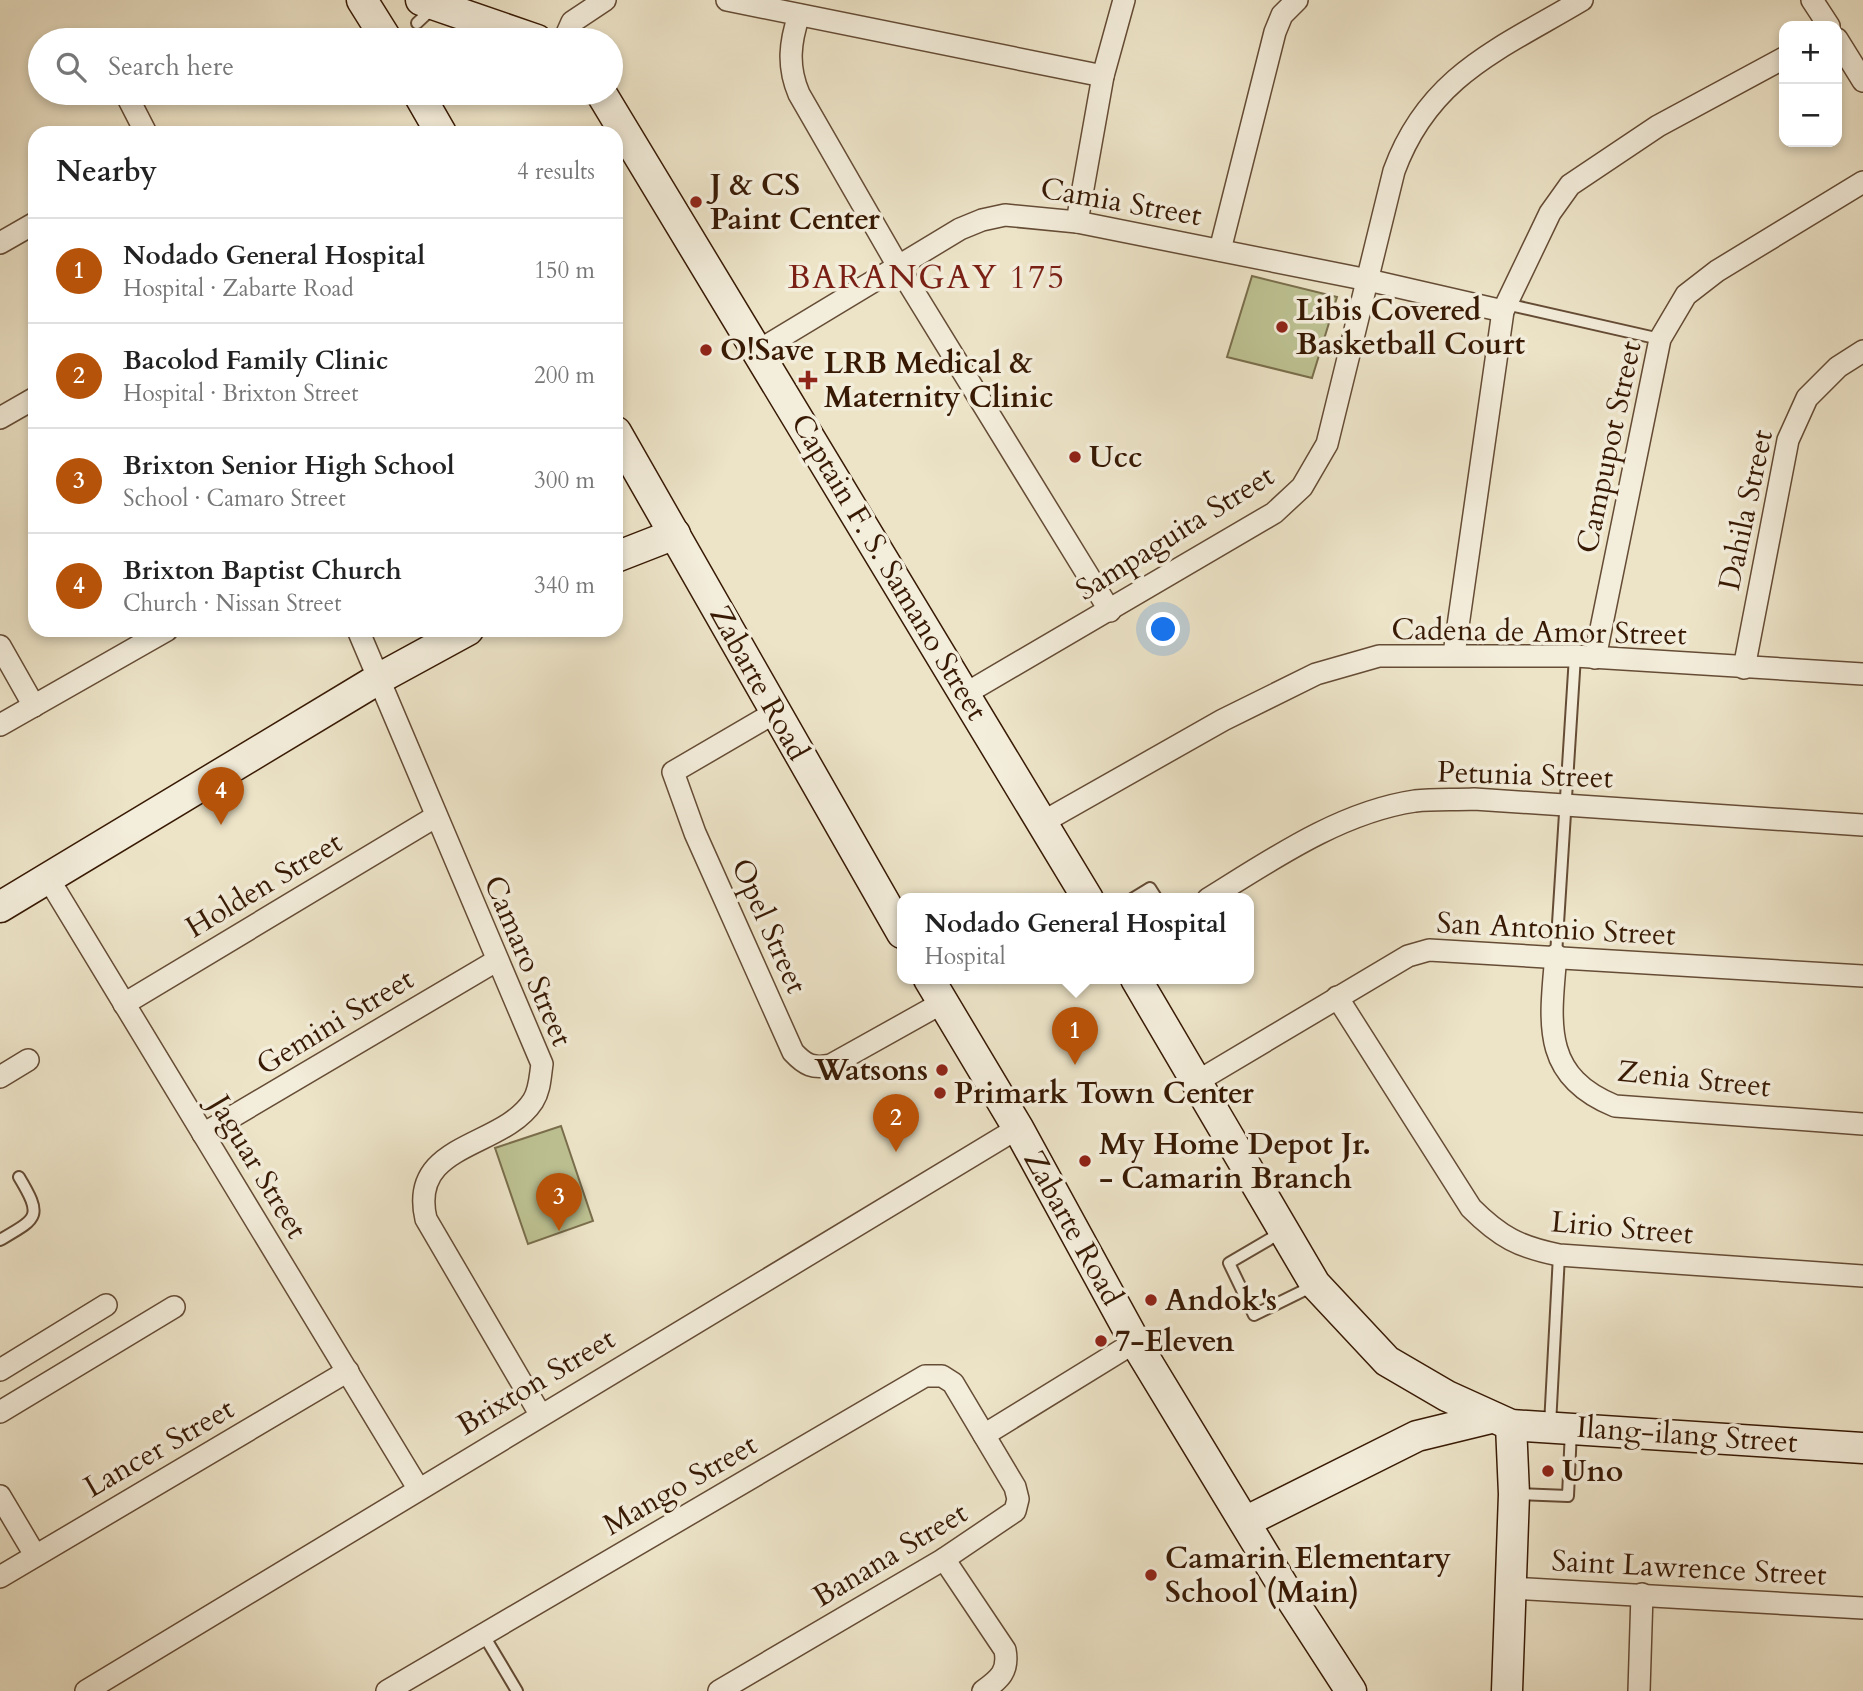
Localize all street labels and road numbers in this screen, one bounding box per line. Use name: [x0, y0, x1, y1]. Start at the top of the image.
street label: Camia Street: [1037, 168, 1205, 236]
street label: Campupot Street: [1567, 337, 1652, 557]
street label: Captain F. S. Samano Street: [781, 406, 997, 729]
street label: Dahila Street: [1709, 425, 1783, 594]
street label: Sampaguita Street: [1068, 455, 1282, 610]
street label: Zabarte Road: [700, 598, 819, 768]
street label: Cadena de Amor Street: [1391, 609, 1688, 655]
street label: Petunia Street: [1436, 751, 1614, 799]
street label: Holden Street: [178, 822, 350, 948]
street label: Opel Street: [721, 852, 817, 1000]
street label: Camaro Street: [474, 869, 583, 1053]
street label: San Antonio Street: [1436, 902, 1677, 956]
street label: Gemini Street: [249, 959, 422, 1085]
street label: Zenia Street: [1615, 1051, 1773, 1107]
street label: Jaguar Street: [197, 1084, 317, 1247]
street label: Zabarte Road: [1014, 1143, 1133, 1313]
street label: Lirio Street: [1549, 1201, 1695, 1255]
street label: Brixton Street: [449, 1318, 623, 1445]
street label: Lancer Street: [77, 1388, 242, 1507]
street label: Ilang-ilang Street: [1575, 1407, 1799, 1463]
street label: Mango Street: [595, 1424, 765, 1546]
street label: Banana Street: [805, 1492, 975, 1617]
street label: Saint Lawrence Street: [1550, 1540, 1828, 1596]

